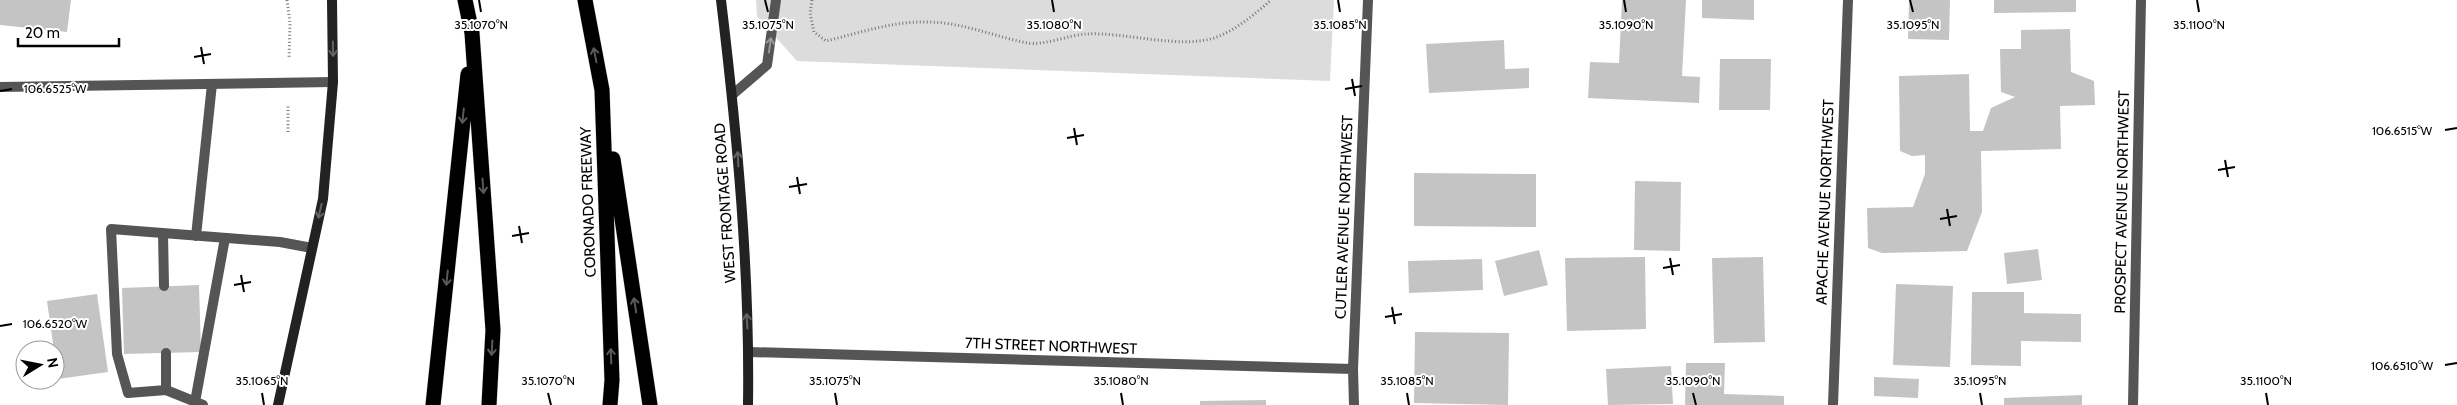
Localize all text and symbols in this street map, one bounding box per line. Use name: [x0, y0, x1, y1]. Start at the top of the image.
scale bar: [18, 15, 119, 47]
text: 35.1070°N: [454, 17, 508, 32]
text: 35.1075°N: [742, 17, 794, 32]
text: 35.1080°N: [1026, 17, 1082, 32]
text: 35.1085°N: [1313, 17, 1367, 32]
text: 35.1090°N: [1599, 17, 1653, 32]
text: 35.1095°N: [1887, 17, 1939, 32]
text: 35.1100°N: [2173, 17, 2225, 32]
text: 20 m: [25, 24, 60, 42]
one-way arrow: [765, 37, 775, 53]
one-way arrow: [328, 40, 338, 56]
one-way arrow: [590, 47, 600, 63]
text: 106.6525°W: [24, 81, 87, 96]
street label: PROSPECT AVENUE NORTHWEST: [2111, 90, 2133, 314]
street label: APACHE AVENUE NORTHWEST: [1812, 99, 1838, 305]
one-way arrow: [458, 108, 468, 124]
street label: CUTLER AVENUE NORTHWEST: [1331, 115, 1357, 319]
street label: WEST FRONTAGE ROAD: [710, 122, 740, 284]
text: 106.6515°W: [2372, 123, 2433, 138]
street label: CORONADO FREEWAY: [576, 126, 600, 278]
one-way arrow: [734, 151, 743, 167]
one-way arrow: [478, 178, 487, 194]
one-way arrow: [315, 202, 325, 218]
one-way arrow: [442, 269, 452, 285]
one-way arrow: [629, 297, 639, 313]
one-way arrow: [742, 314, 751, 330]
text: 106.6520°W: [23, 316, 88, 331]
street label: 7TH STREET NORTHWEST: [965, 334, 1137, 358]
north arrow: [15, 340, 65, 390]
one-way arrow: [488, 340, 497, 356]
one-way arrow: [607, 349, 616, 365]
text: N: [43, 356, 63, 369]
text: 106.6510°W: [2371, 358, 2434, 373]
text: 35.1065°N: [236, 373, 288, 388]
text: 35.1070°N: [521, 373, 575, 388]
text: 35.1075°N: [809, 373, 861, 388]
text: 35.1080°N: [1093, 373, 1149, 388]
text: 35.1085°N: [1380, 373, 1434, 388]
text: 35.1090°N: [1666, 373, 1720, 388]
text: 35.1095°N: [1954, 373, 2006, 388]
text: 35.1100°N: [2240, 373, 2292, 388]

